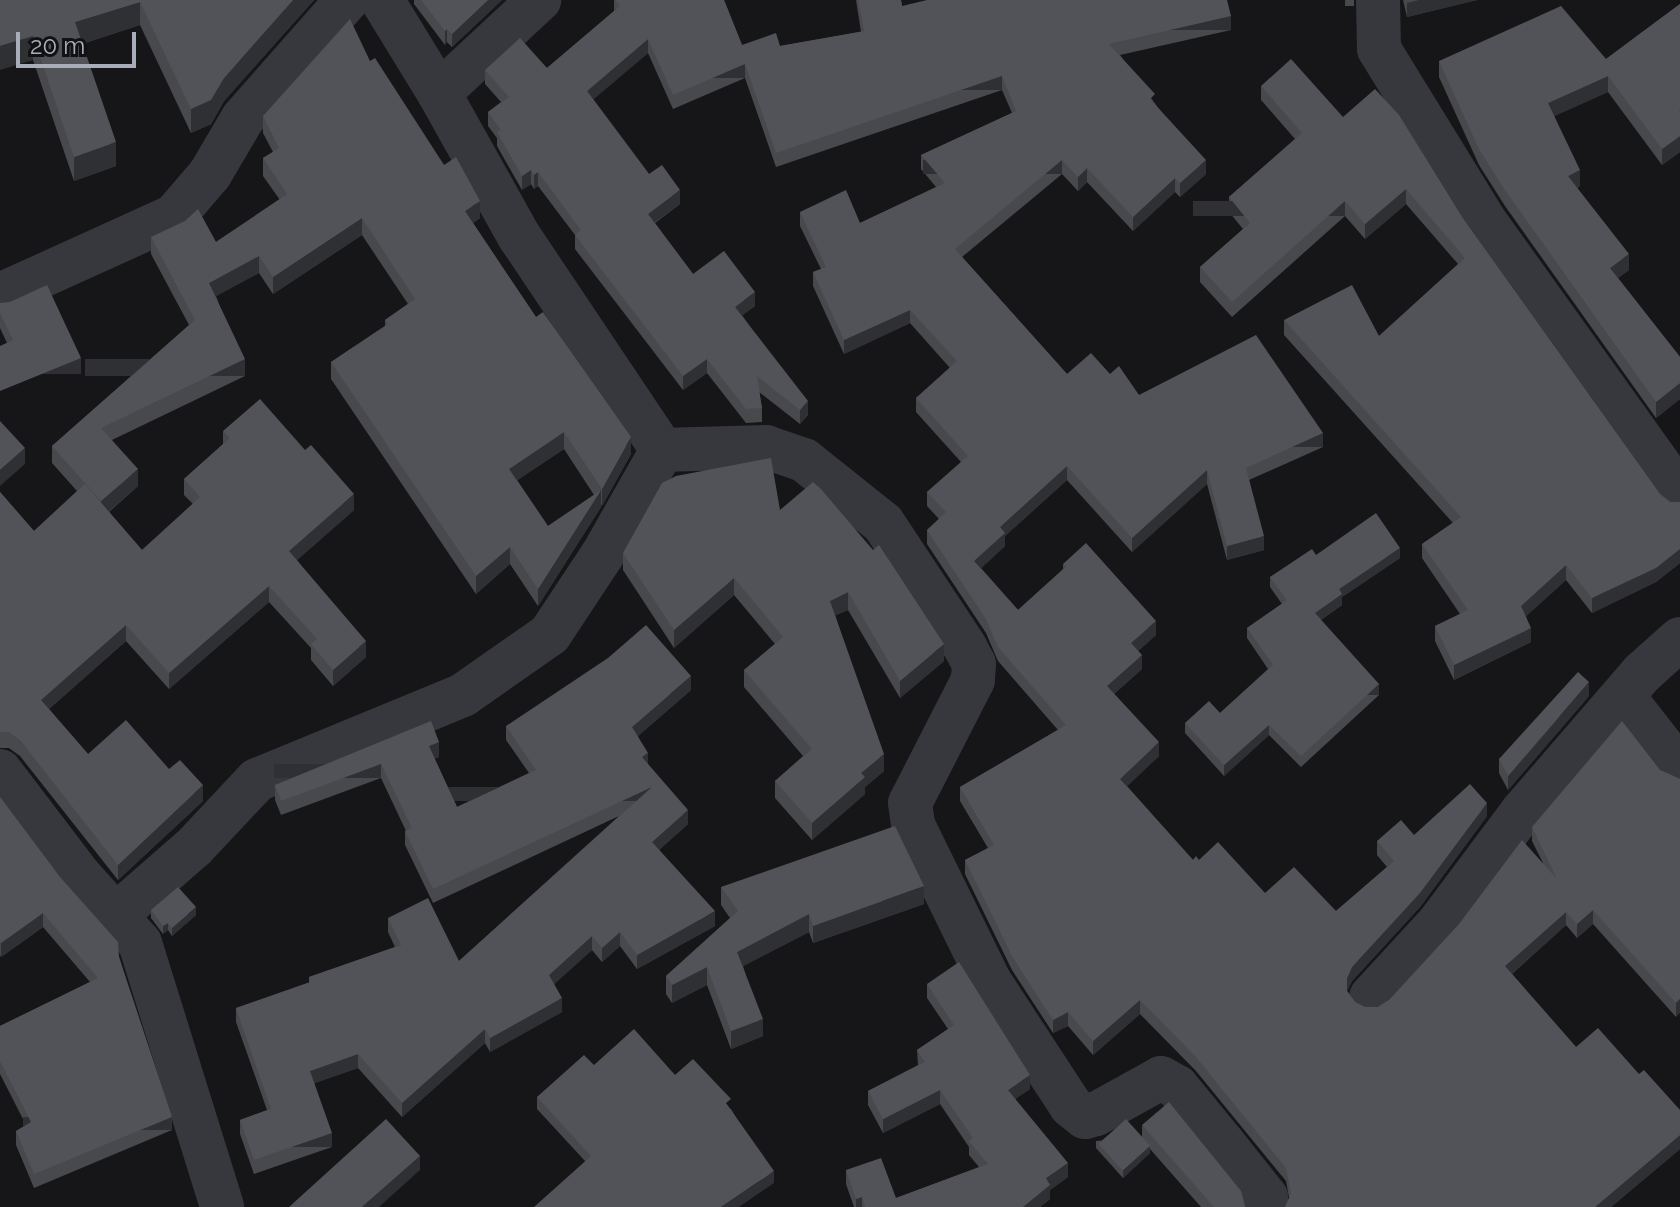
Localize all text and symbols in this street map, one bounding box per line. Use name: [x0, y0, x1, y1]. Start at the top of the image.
scale bar: [20, 16, 140, 66]
text: 20 m: [30, 31, 85, 60]

